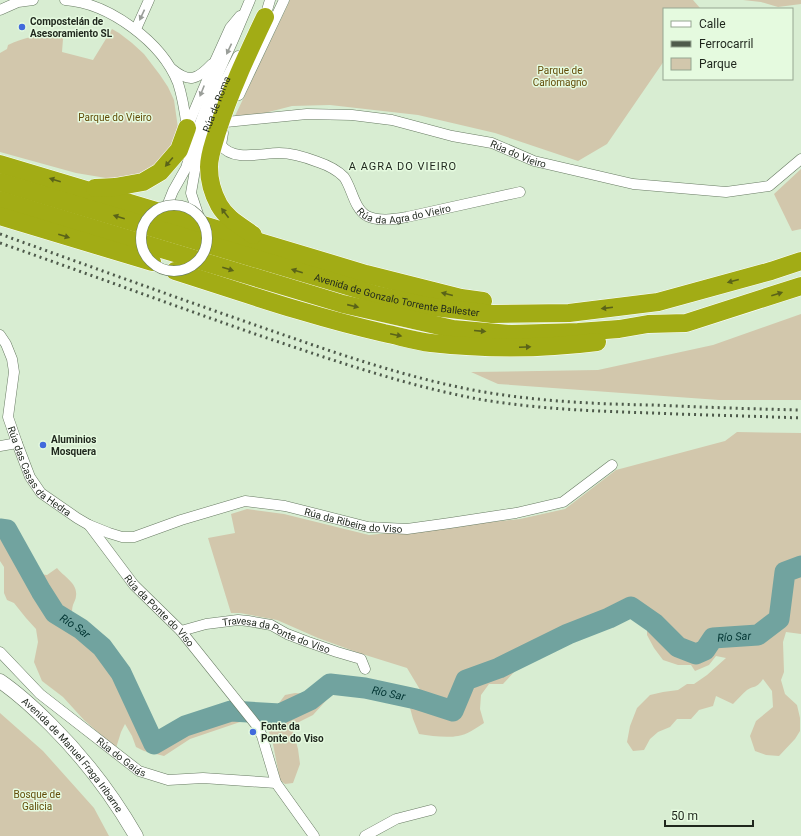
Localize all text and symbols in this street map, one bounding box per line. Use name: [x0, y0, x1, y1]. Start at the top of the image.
legend: [663, 8, 793, 80]
one-way arrow: [139, 9, 145, 20]
place label: Compostelán de Asesoramiento SL: [30, 16, 113, 39]
text: Calle: [699, 17, 726, 31]
marker: Compostelán de Asesoramiento SL: [17, 22, 27, 32]
text: Ferrocarril: [699, 37, 754, 51]
one-way arrow: [226, 43, 232, 54]
text: Parque: [699, 57, 737, 71]
park label: Parque de Carlomagno: [533, 65, 588, 88]
street label: Rúa de Roma: [201, 74, 233, 134]
one-way arrow: [199, 86, 205, 98]
park label: Parque do Vieiro: [78, 112, 152, 123]
street label: Rúa do Vieiro: [489, 138, 547, 170]
one-way arrow: [165, 157, 174, 167]
district label: A AGRA DO VIEIRO: [349, 160, 457, 173]
one-way arrow: [49, 177, 61, 183]
street label: Rúa da Agra do Vieiro: [358, 198, 454, 212]
text: Rúa da Agra do Vieiro: [355, 202, 452, 226]
one-way arrow: [221, 207, 229, 218]
one-way arrow: [112, 214, 124, 220]
one-way arrow: [58, 233, 70, 239]
one-way arrow: [223, 266, 235, 272]
one-way arrow: [291, 268, 303, 274]
street label: Avenida de Gonzalo Torrente Ballester: [313, 272, 481, 318]
one-way arrow: [727, 278, 739, 284]
one-way arrow: [441, 291, 454, 297]
one-way arrow: [771, 291, 783, 297]
one-way arrow: [347, 303, 359, 309]
one-way arrow: [601, 305, 613, 311]
one-way arrow: [474, 328, 486, 334]
one-way arrow: [390, 333, 402, 339]
one-way arrow: [519, 344, 532, 350]
street label: Rúa das Casas da Hedra: [6, 425, 73, 518]
place label: Aluminios Mosquera: [51, 434, 97, 457]
marker: Aluminios Mosquera: [38, 440, 48, 450]
street label: Rúa da Ribeira do Viso: [303, 506, 403, 535]
street label: Rúa da Ponte do Viso: [122, 573, 196, 649]
water label: Río Sar: [57, 612, 93, 641]
street label: Travesa da Ponte do Viso: [222, 615, 332, 655]
water label: Río Sar: [717, 629, 752, 645]
water label: Río Sar: [371, 684, 407, 704]
street label: Avenida de Manuel Fraga Iribarne: [20, 695, 125, 814]
place label: Fonte da Ponte do Viso: [261, 721, 324, 744]
marker: Fonte da Ponte do Viso: [248, 727, 258, 737]
street label: Rúa do Gaiás: [94, 735, 147, 779]
park label: Bosque de Galicia: [13, 789, 61, 812]
scale bar: [665, 802, 753, 828]
text: 50 m: [671, 809, 698, 823]

